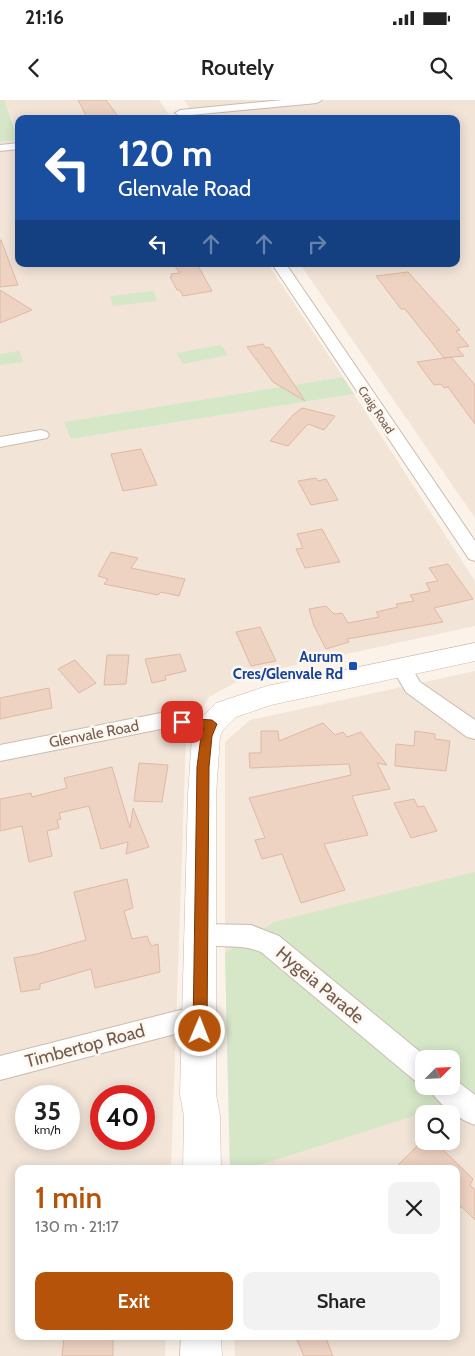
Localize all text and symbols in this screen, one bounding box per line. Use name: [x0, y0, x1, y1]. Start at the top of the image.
text: 21:16: [25, 6, 64, 29]
icon: back: [20, 54, 48, 82]
text: Routely: [201, 54, 274, 81]
icon: search: [427, 54, 455, 82]
text: 120 m: [118, 132, 212, 175]
icon: left: [35, 135, 100, 200]
text: Glenvale Road: [118, 175, 251, 202]
icon: left: [144, 230, 172, 258]
icon: ahead: [197, 230, 225, 258]
icon: ahead: [250, 230, 278, 258]
icon: right: [303, 230, 331, 258]
street label: Craig Road: [355, 383, 398, 436]
place label: Aurum Cres/Glenvale Rd: [233, 648, 343, 683]
marker: Aurum Cres/Glenvale Rd: [347, 660, 359, 672]
pin: [161, 701, 203, 743]
icon: arrive: [168, 708, 196, 736]
street label: Glenvale Road: [48, 716, 140, 752]
street label: Hygeia Parade: [271, 942, 369, 1028]
position arrow: [173, 1004, 225, 1056]
street label: Timbertop Road: [23, 1019, 147, 1073]
north arrow: [415, 1050, 460, 1095]
map controls: [415, 1050, 460, 1150]
speed limit sign: 40: [90, 1085, 155, 1150]
text: 35: [34, 1096, 61, 1126]
button: search: [415, 1105, 460, 1150]
text: km/h: [34, 1122, 61, 1137]
text: 1 min: [35, 1179, 102, 1216]
button: close: [388, 1182, 440, 1234]
text: 130 m · 21:17: [35, 1217, 119, 1236]
button: Exit: [35, 1272, 233, 1330]
button: Share: [243, 1272, 440, 1330]

